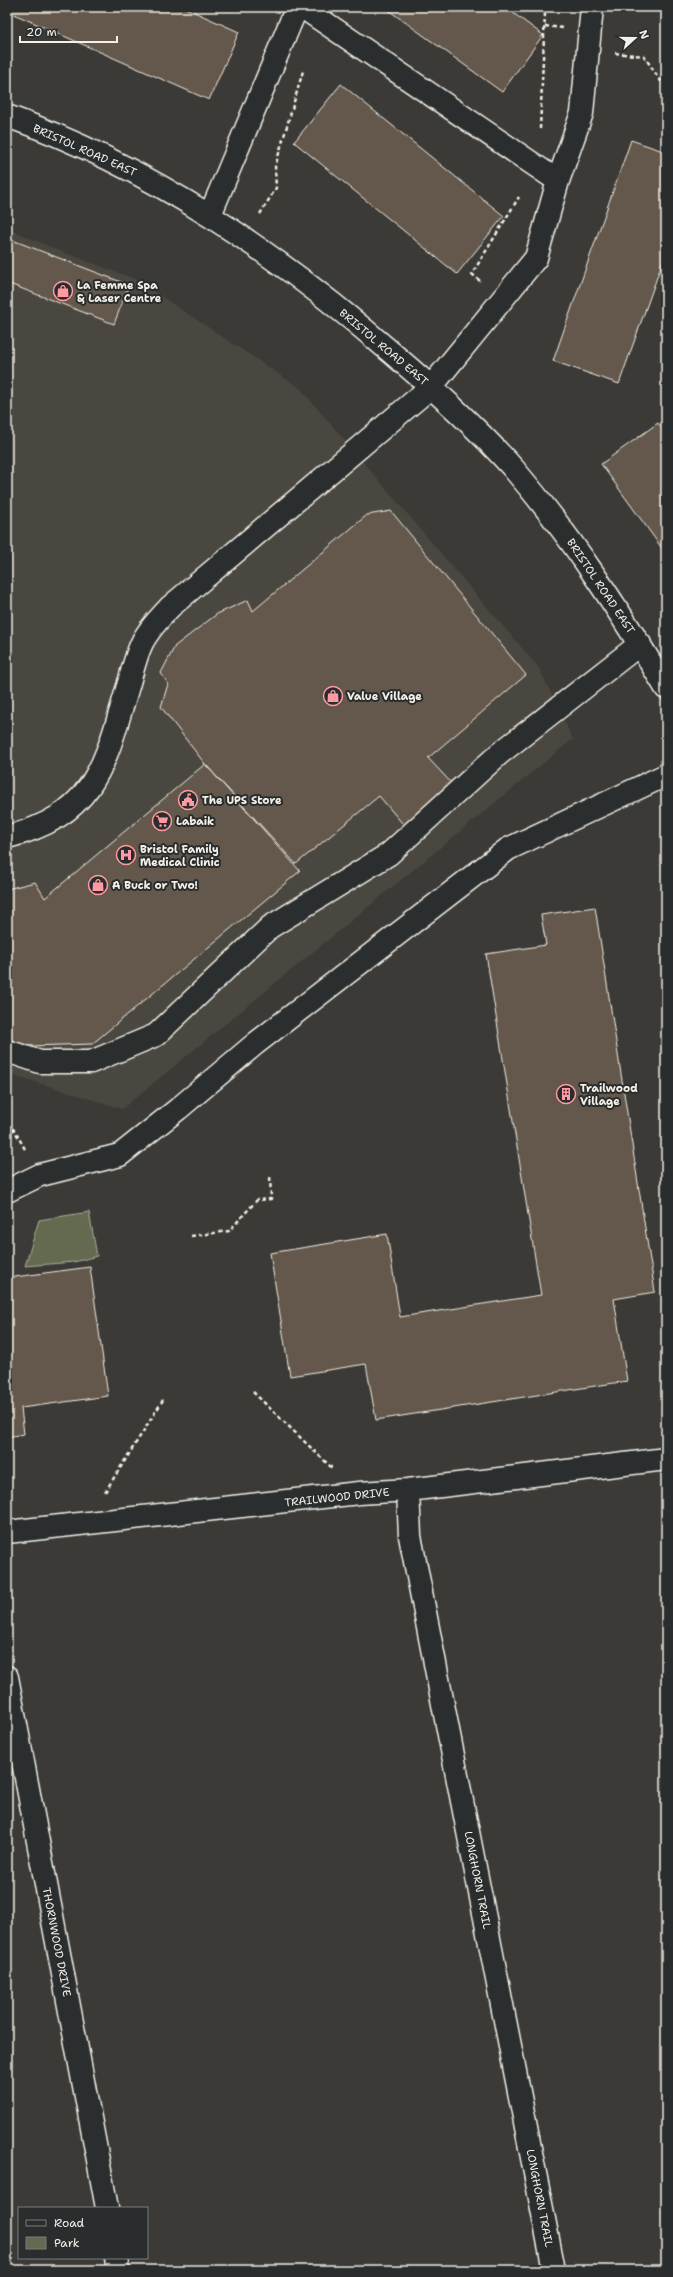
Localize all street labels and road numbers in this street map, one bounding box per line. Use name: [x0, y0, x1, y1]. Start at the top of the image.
street label: BRISTOL ROAD EAST: [31, 121, 139, 180]
street label: BRISTOL ROAD EAST: [336, 306, 432, 389]
street label: BRISTOL ROAD EAST: [563, 536, 638, 637]
street label: TRAILWOOD DRIVE: [284, 1485, 390, 1510]
street label: LONGHORN TRAIL: [461, 1830, 494, 1930]
street label: THORNWOOD DRIVE: [39, 1886, 74, 1998]
street label: LONGHORN TRAIL: [523, 2148, 556, 2248]

